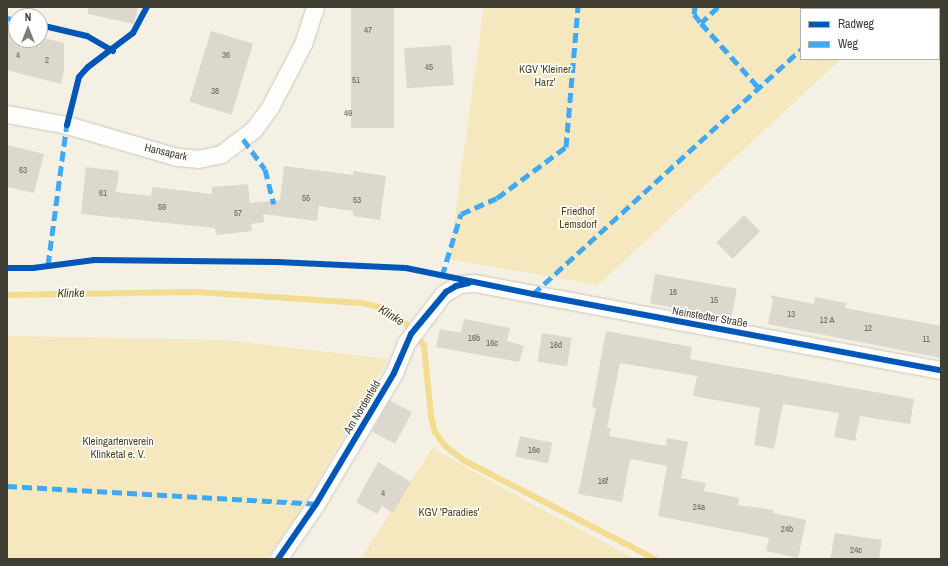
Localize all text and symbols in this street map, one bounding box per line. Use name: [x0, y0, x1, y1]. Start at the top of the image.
north arrow: [8, 8, 48, 48]
legend: [800, 8, 940, 60]
text: N: [25, 10, 31, 24]
text: Radweg: [838, 16, 874, 32]
house number: 47: [364, 25, 372, 35]
text: Weg: [838, 36, 858, 52]
house number: 4: [16, 50, 20, 60]
house number: 36: [222, 50, 230, 60]
house number: 2: [45, 55, 49, 65]
house number: 45: [425, 62, 433, 72]
park label: KGV 'Kleiner Harz': [519, 63, 571, 89]
house number: 51: [352, 75, 360, 85]
house number: 38: [211, 86, 219, 96]
house number: 49: [344, 108, 352, 118]
street label: Hansapark: [143, 141, 189, 163]
house number: 63: [19, 165, 27, 175]
house number: 61: [99, 188, 107, 198]
house number: 55: [302, 193, 310, 203]
house number: 53: [353, 195, 361, 205]
house number: 59: [158, 202, 166, 212]
park label: Friedhof Lemsdorf: [559, 205, 597, 231]
house number: 57: [234, 208, 242, 218]
water label: Klinke: [57, 287, 85, 301]
house number: 16: [669, 287, 677, 297]
house number: 15: [710, 295, 718, 305]
water label: Klinke: [376, 303, 406, 329]
street label: Neinstedter Straße: [671, 304, 749, 330]
house number: 13: [787, 309, 795, 319]
house number: 12 A: [819, 315, 835, 325]
house number: 12: [864, 323, 872, 333]
house number: 16b: [468, 333, 480, 343]
house number: 11: [922, 334, 930, 344]
house number: 16c: [486, 338, 498, 348]
house number: 16d: [550, 340, 562, 350]
street label: Am Nordenfeld: [341, 378, 383, 436]
park label: Kleingartenverein Klinketal e. V.: [82, 435, 154, 461]
house number: 16e: [528, 445, 540, 455]
house number: 16f: [598, 476, 608, 486]
house number: 4: [381, 488, 385, 498]
house number: 24a: [693, 502, 705, 512]
park label: KGV 'Paradies': [418, 505, 480, 519]
house number: 24b: [781, 524, 793, 534]
house number: 24c: [850, 545, 862, 555]

